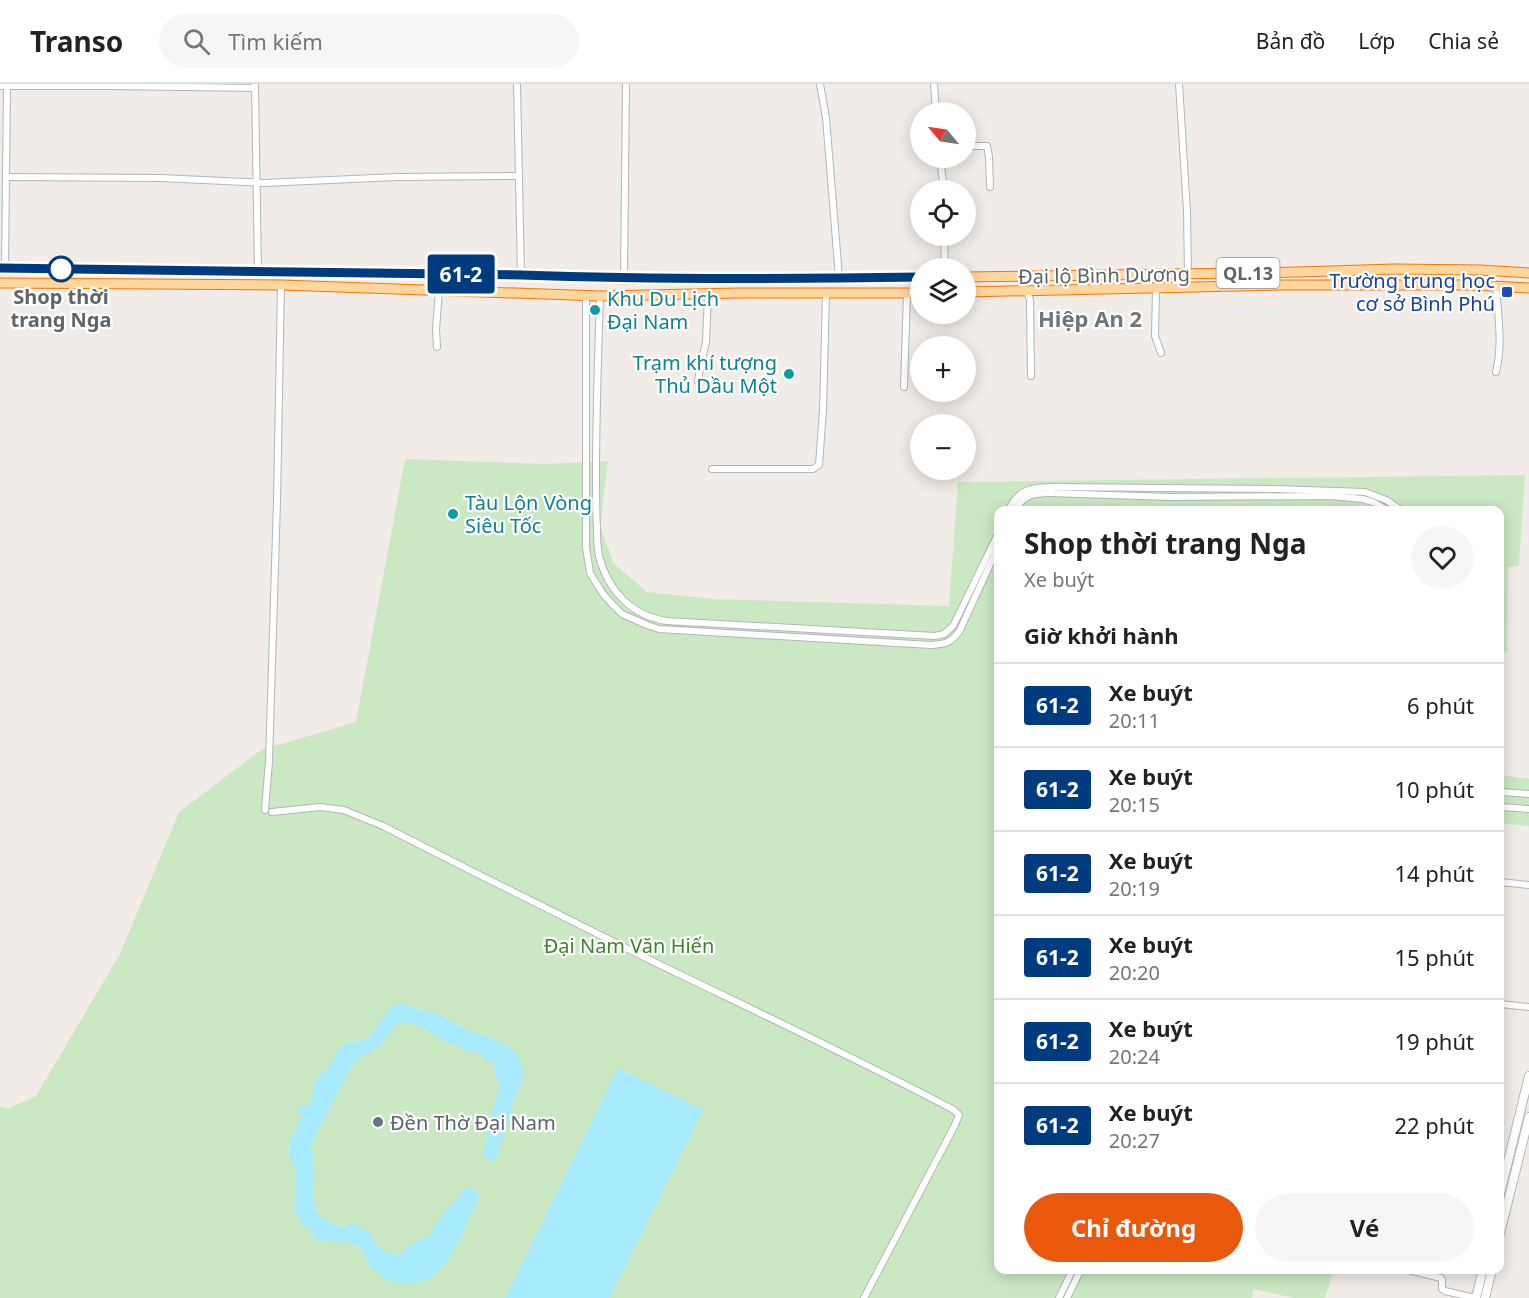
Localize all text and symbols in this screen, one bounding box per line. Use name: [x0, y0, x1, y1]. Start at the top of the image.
search box: [159, 14, 579, 68]
text: Transo: [30, 22, 123, 60]
icon: search: [180, 25, 213, 58]
text: Tìm kiếm: [228, 26, 323, 56]
text: Bản đồ: [1256, 27, 1325, 55]
text: Lớp: [1358, 27, 1395, 55]
text: Chia sẻ: [1428, 27, 1499, 55]
north arrow: [910, 102, 976, 168]
map controls: [910, 102, 976, 480]
button: locate: [910, 180, 976, 246]
line badge: 61-2: [419, 254, 503, 294]
marker: Shop thời trang Nga: [48, 256, 74, 282]
button: layers: [910, 258, 976, 324]
road number: QL.13: [1216, 258, 1280, 288]
text: 61-2: [440, 260, 482, 288]
street label: Đại lộ Bình Dương: [1018, 260, 1190, 290]
place label: Trường trung học cơ sở Bình Phú: [1329, 267, 1495, 317]
place label: Shop thời trang Nga: [11, 283, 111, 333]
place label: Khu Du Lịch Đại Nam: [607, 285, 719, 335]
marker: Trường trung học cơ sở Bình Phú: [1500, 285, 1514, 299]
marker: Khu Du Lịch Đại Nam: [588, 303, 602, 317]
district label: Hiệp An 2: [1038, 303, 1142, 333]
button: +: [910, 336, 976, 402]
place label: Trạm khí tượng Thủ Dầu Một: [633, 349, 777, 399]
marker: Trạm khí tượng Thủ Dầu Một: [782, 367, 796, 381]
button: −: [910, 414, 976, 480]
place label: Tàu Lộn Vòng Siêu Tốc: [465, 489, 592, 539]
marker: Tàu Lộn Vòng Siêu Tốc: [446, 507, 460, 521]
text: Shop thời trang Nga: [1024, 524, 1306, 562]
button: heart: [1411, 526, 1474, 589]
text: Xe buýt: [1024, 566, 1094, 593]
text: Giờ khởi hành: [1024, 620, 1179, 650]
text: Xe buýt: [1109, 677, 1193, 707]
text: 6 phút: [1407, 690, 1474, 720]
text: 61-2: [1036, 691, 1079, 719]
text: 20:11: [1109, 707, 1160, 734]
text: Xe buýt: [1109, 761, 1193, 791]
text: 10 phút: [1394, 774, 1474, 804]
text: 61-2: [1036, 775, 1079, 803]
text: 20:15: [1109, 791, 1160, 818]
text: Xe buýt: [1109, 845, 1193, 875]
text: 14 phút: [1394, 858, 1474, 888]
text: 61-2: [1036, 859, 1079, 887]
text: 20:19: [1109, 875, 1160, 902]
text: Xe buýt: [1109, 929, 1193, 959]
park label: Đại Nam Văn Hiến: [544, 932, 714, 959]
text: 15 phút: [1394, 942, 1474, 972]
text: 61-2: [1036, 943, 1079, 971]
text: 20:20: [1109, 959, 1160, 986]
text: Xe buýt: [1109, 1013, 1193, 1043]
text: 19 phút: [1394, 1026, 1474, 1056]
text: 61-2: [1036, 1027, 1079, 1055]
text: 20:24: [1109, 1043, 1160, 1070]
text: Xe buýt: [1109, 1097, 1193, 1127]
place label: Đền Thờ Đại Nam: [390, 1109, 556, 1136]
text: 22 phút: [1394, 1110, 1474, 1140]
text: 61-2: [1036, 1111, 1079, 1139]
marker: Đền Thờ Đại Nam: [371, 1115, 385, 1129]
text: 20:27: [1109, 1127, 1160, 1154]
button: Chỉ đường: [1024, 1193, 1243, 1262]
button: Vé: [1255, 1193, 1474, 1262]

